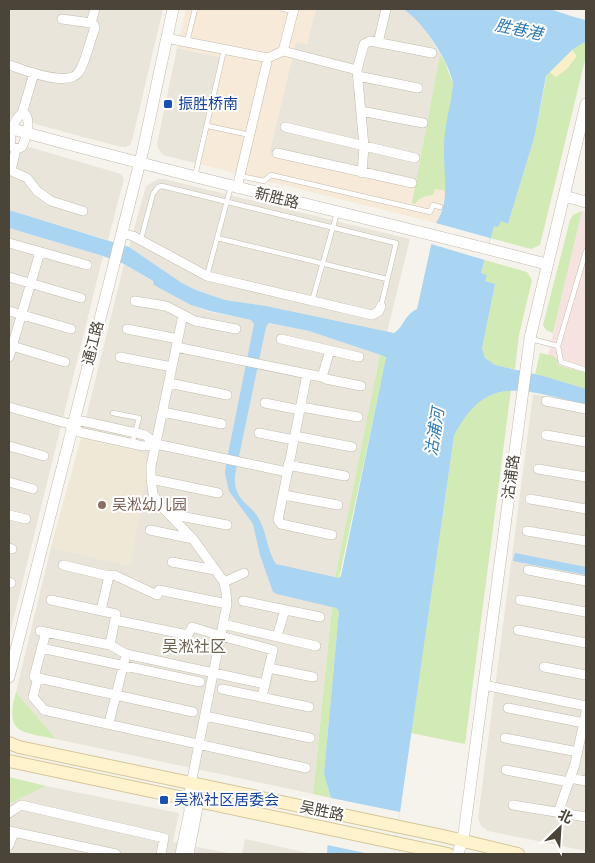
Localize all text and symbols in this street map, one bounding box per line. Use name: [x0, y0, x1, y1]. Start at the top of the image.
water label: 胜巷港: [493, 15, 546, 44]
place label: 振胜桥南: [178, 95, 238, 113]
marker: 振胜桥南: [162, 98, 174, 110]
street label: 新胜路: [253, 184, 301, 212]
street label: 通江路: [79, 319, 107, 367]
water label: 沽浦河: [421, 404, 448, 457]
street label: 沽浦路: [499, 453, 523, 501]
place label: 吴淞幼儿园: [112, 496, 187, 514]
marker: 吴淞幼儿园: [96, 499, 108, 511]
district label: 吴淞社区: [162, 637, 226, 656]
place label: 吴淞社区居委会: [174, 791, 279, 809]
marker: 吴淞社区居委会: [158, 794, 170, 806]
street label: 吴胜路: [298, 798, 346, 824]
north arrow: [535, 803, 585, 853]
text: 北: [556, 806, 575, 826]

